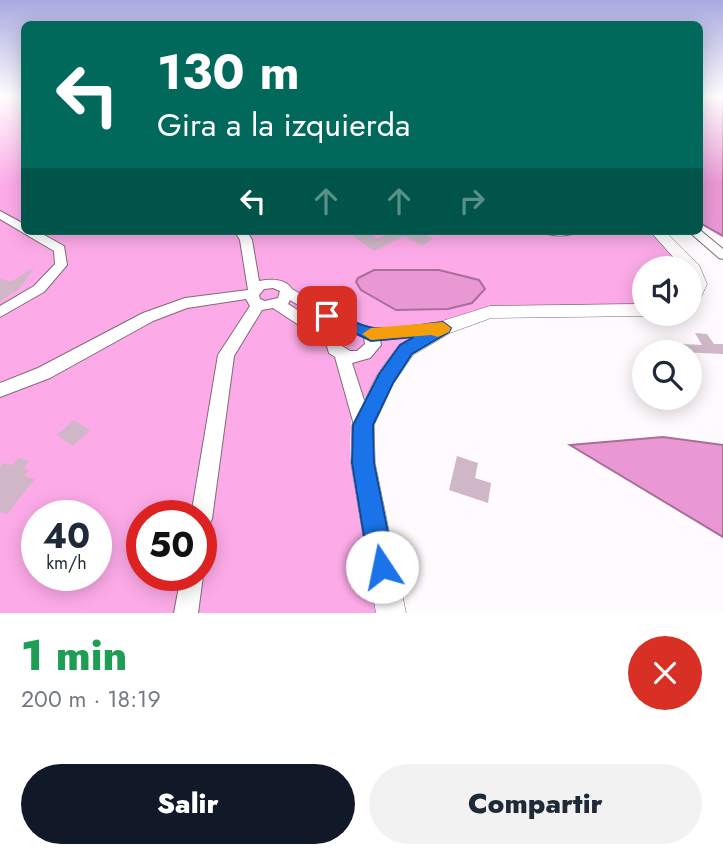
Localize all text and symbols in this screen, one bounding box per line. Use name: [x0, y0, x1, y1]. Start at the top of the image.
text: 130 m: [157, 37, 300, 107]
icon: left: [42, 49, 133, 140]
text: Gira a la izquierda: [157, 102, 410, 148]
icon: left: [234, 182, 272, 220]
icon: ahead: [307, 182, 345, 220]
icon: ahead: [380, 182, 418, 220]
icon: right: [453, 182, 491, 220]
map controls: [632, 256, 702, 410]
button: sound: [632, 256, 702, 326]
pin: [297, 286, 357, 346]
icon: arrive: [308, 297, 346, 335]
button: search: [632, 340, 702, 410]
speed limit sign: 50: [126, 500, 217, 591]
text: 40: [43, 511, 90, 561]
position arrow: [345, 530, 419, 604]
text: km/h: [46, 550, 87, 576]
text: 1 min: [21, 625, 127, 686]
button: close: [628, 636, 702, 710]
text: 200 m · 18:19: [21, 682, 161, 716]
button: Salir: [21, 764, 355, 844]
button: Compartir: [369, 764, 702, 844]

